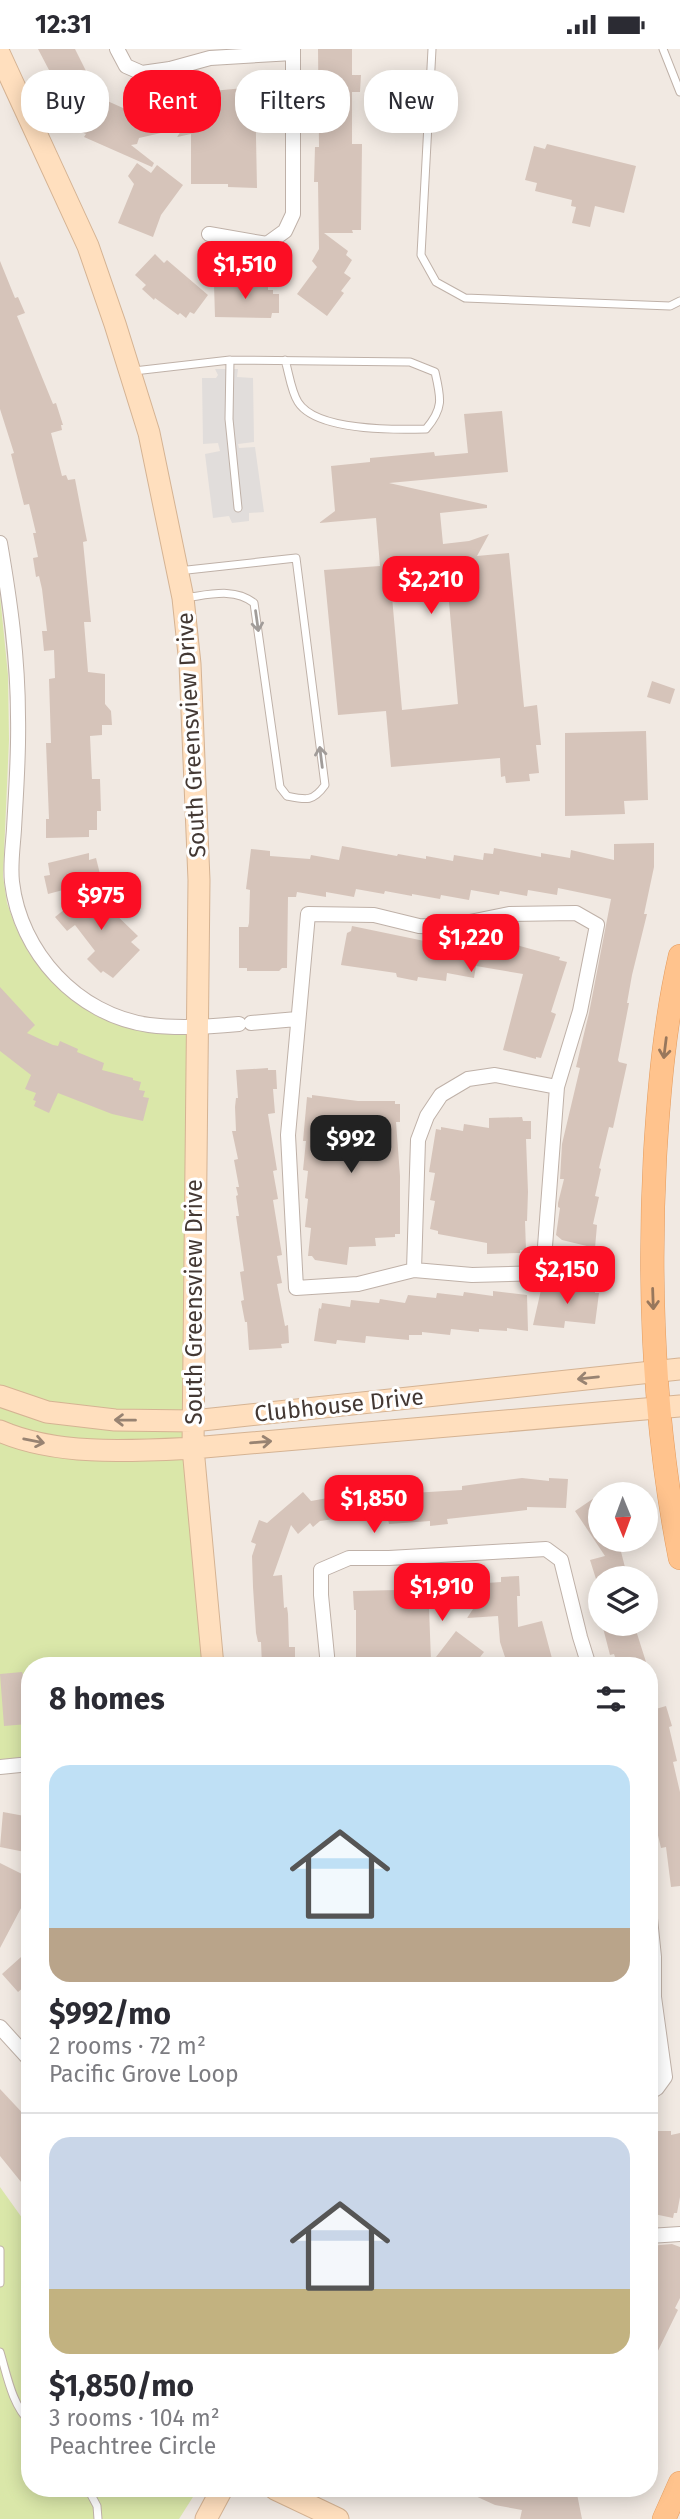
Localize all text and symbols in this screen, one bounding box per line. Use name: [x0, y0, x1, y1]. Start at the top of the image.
text: 12:31: [35, 9, 92, 40]
chip: Buy: [21, 70, 109, 133]
chip: Rent: [123, 70, 221, 133]
chip: Filters: [235, 70, 350, 133]
chip: New: [364, 70, 458, 133]
pin: $1,510: [188, 241, 302, 301]
text: $1,510: [213, 250, 277, 278]
pin: $2,210: [374, 557, 488, 616]
text: $2,210: [398, 565, 464, 593]
one-way arrow: [251, 609, 264, 632]
street label: South Greensview Drive: [171, 612, 211, 858]
one-way arrow: [315, 746, 328, 769]
pin: $975: [60, 873, 142, 932]
text: $975: [77, 881, 125, 909]
pin: $1,220: [414, 915, 528, 974]
text: $1,220: [438, 923, 504, 951]
one-way arrow: [658, 1036, 671, 1058]
pin: $992: [310, 1115, 392, 1175]
text: $992: [326, 1124, 376, 1152]
street label: South Greensview Drive: [180, 1179, 208, 1425]
pin: $2,150: [510, 1247, 624, 1306]
text: $2,150: [535, 1255, 599, 1283]
one-way arrow: [646, 1287, 659, 1310]
one-way arrow: [577, 1372, 600, 1385]
street label: Clubhouse Drive: [253, 1382, 425, 1428]
one-way arrow: [114, 1413, 137, 1426]
one-way arrow: [22, 1435, 45, 1448]
one-way arrow: [250, 1435, 272, 1448]
pin: $1,850: [317, 1475, 431, 1535]
north arrow: [588, 1482, 658, 1552]
map controls: [588, 1482, 658, 1636]
text: $1,850: [340, 1484, 408, 1512]
pin: $1,910: [385, 1563, 499, 1623]
button: layers: [588, 1566, 658, 1636]
text: $1,910: [410, 1572, 474, 1600]
icon: filters: [592, 1680, 630, 1718]
text: 8 homes: [49, 1681, 165, 1717]
icon: home: [277, 1811, 403, 1937]
text: $992/mo: [49, 1996, 171, 2032]
text: 2 rooms · 72 m²: [49, 2032, 206, 2060]
text: Pacific Grove Loop: [49, 2060, 239, 2088]
icon: home: [277, 2183, 403, 2309]
text: $1,850/mo: [49, 2368, 194, 2404]
text: 3 rooms · 104 m²: [49, 2404, 220, 2432]
text: Peachtree Circle: [49, 2432, 216, 2460]

